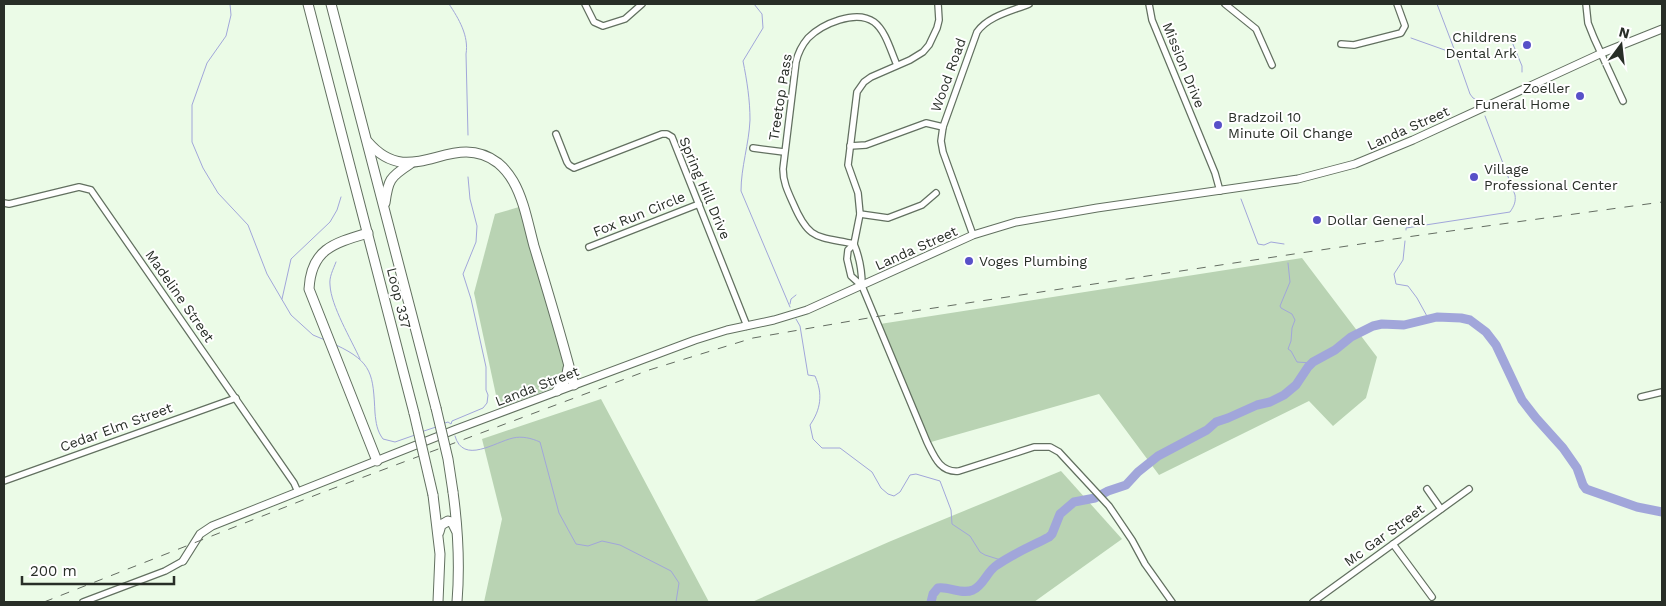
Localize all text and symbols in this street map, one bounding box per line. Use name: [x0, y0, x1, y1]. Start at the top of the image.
street label: Mission Drive: [1160, 20, 1208, 110]
north arrow: [1596, 20, 1646, 70]
text: N: [1617, 23, 1631, 42]
place label: Childrens Dental Ark: [1446, 29, 1517, 61]
street label: Wood Road: [927, 36, 969, 114]
marker: Childrens Dental Ark: [1521, 39, 1533, 51]
street label: Treetop Pass: [765, 52, 795, 142]
place label: Zoeller Funeral Home: [1475, 80, 1570, 112]
marker: Zoeller Funeral Home: [1574, 90, 1586, 102]
street label: Landa Street: [1364, 103, 1452, 153]
place label: Bradzoil 10 Minute Oil Change: [1228, 109, 1353, 141]
marker: Bradzoil 10 Minute Oil Change: [1212, 119, 1224, 131]
street label: Spring Hill Drive: [676, 134, 734, 242]
place label: Village Professional Center: [1484, 161, 1618, 193]
marker: Village Professional Center: [1468, 171, 1480, 183]
street label: Fox Run Circle: [591, 188, 687, 240]
place label: Dollar General: [1327, 212, 1426, 228]
marker: Dollar General: [1311, 214, 1323, 226]
street label: Landa Street: [872, 223, 960, 273]
street label: Madeline Street: [142, 247, 218, 345]
place label: Voges Plumbing: [979, 253, 1087, 269]
marker: Voges Plumbing: [963, 255, 975, 267]
street label: Loop 337: [384, 266, 414, 330]
street label: Landa Street: [493, 363, 581, 409]
street label: Cedar Elm Street: [58, 399, 174, 455]
street label: Mc Gar Street: [1341, 501, 1427, 569]
scale bar: [22, 554, 175, 586]
text: 200 m: [30, 562, 77, 580]

